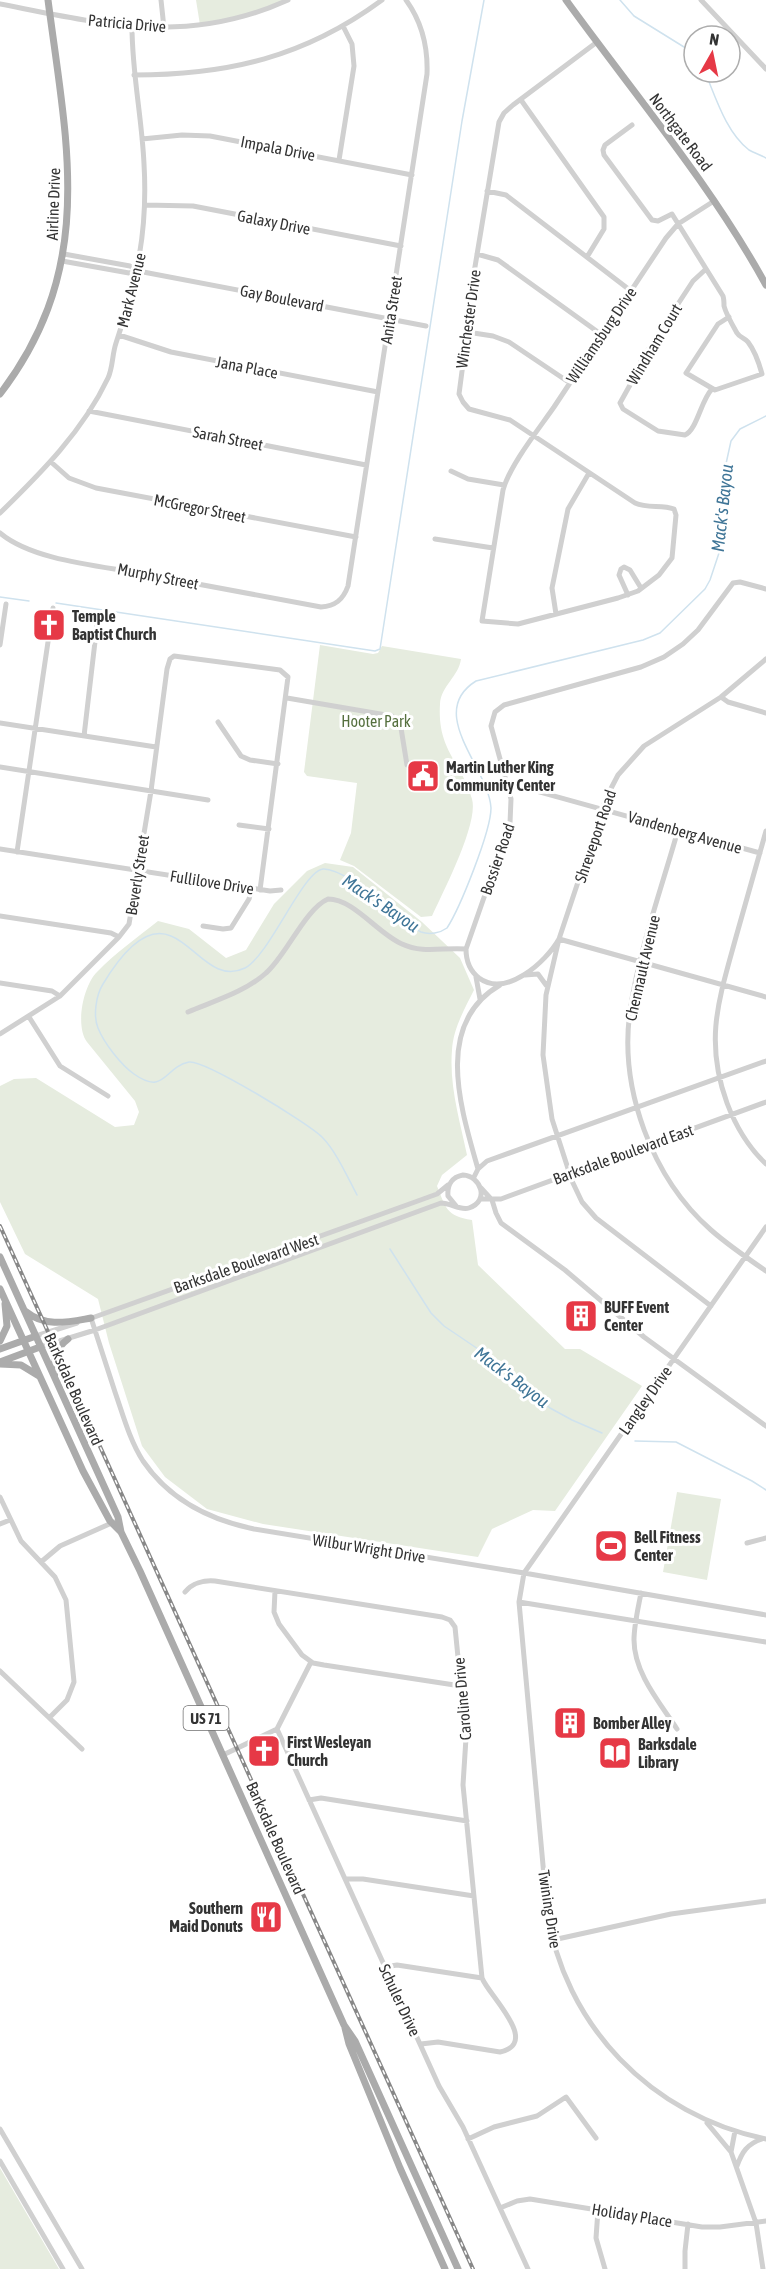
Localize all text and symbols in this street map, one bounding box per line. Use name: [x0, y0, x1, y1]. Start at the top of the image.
street label: Patricia Drive: [87, 11, 167, 35]
north arrow: [682, 24, 742, 84]
text: N: [708, 30, 720, 49]
street label: Northgate Road: [645, 90, 716, 175]
street label: Impala Drive: [239, 132, 317, 165]
street label: Airline Drive: [43, 167, 63, 241]
street label: Galaxy Drive: [236, 206, 312, 239]
street label: Mark Avenue: [113, 251, 149, 329]
street label: Winchester Drive: [452, 269, 484, 369]
street label: Anita Street: [377, 274, 405, 345]
street label: Gay Boulevard: [238, 281, 325, 316]
street label: Williamsburg Drive: [562, 284, 641, 387]
street label: Windham Court: [623, 300, 685, 388]
street label: Jana Place: [215, 352, 279, 382]
street label: Sarah Street: [191, 422, 265, 454]
water label: Mack's Bayou: [707, 463, 737, 553]
street label: McGregor Street: [152, 490, 248, 527]
street label: Murphy Street: [116, 559, 201, 594]
church icon: Temple Baptist Church: [31, 607, 67, 643]
place label: Temple Baptist Church: [72, 607, 157, 643]
park label: Hooter Park: [341, 712, 411, 730]
public building icon: Martin Luther King Community Center: [405, 758, 441, 794]
place label: Martin Luther King Community Center: [446, 758, 555, 794]
street label: Shreveport Road: [571, 787, 620, 885]
street label: Vandenberg Avenue: [626, 807, 744, 858]
street label: Bossier Road: [476, 821, 518, 897]
street label: Beverly Street: [122, 833, 153, 917]
street label: Fullilove Drive: [169, 866, 255, 898]
water label: Mack's Bayou: [339, 870, 424, 936]
street label: Chennault Avenue: [621, 913, 663, 1023]
street label: Barksdale Boulevard East: [550, 1120, 696, 1188]
street label: Barksdale Boulevard West: [171, 1230, 321, 1296]
building icon: BUFF Event Center: [563, 1298, 599, 1334]
place label: BUFF Event Center: [604, 1298, 669, 1334]
street label: Barksdale Boulevard: [41, 1330, 107, 1448]
water label: Mack's Bayou: [471, 1342, 554, 1412]
street label: Langley Drive: [615, 1362, 676, 1438]
sports icon: Bell Fitness Center: [593, 1528, 629, 1564]
place label: Bell Fitness Center: [634, 1528, 701, 1564]
street label: Wilbur Wright Drive: [311, 1530, 427, 1567]
street label: Caroline Drive: [449, 1657, 475, 1741]
building icon: Bomber Alley: [552, 1705, 588, 1741]
road number: US 71: [184, 1706, 228, 1730]
place label: Bomber Alley: [593, 1714, 672, 1732]
church icon: First Wesleyan Church: [246, 1733, 282, 1769]
place label: First Wesleyan Church: [287, 1733, 371, 1769]
library icon: Barksdale Library: [597, 1735, 633, 1771]
place label: Barksdale Library: [638, 1735, 697, 1771]
street label: Barksdale Boulevard: [243, 1779, 309, 1897]
street label: Twining Drive: [534, 1869, 565, 1950]
place label: Southern Maid Donuts: [169, 1899, 243, 1935]
restaurant icon: Southern Maid Donuts: [248, 1899, 284, 1935]
street label: Schuler Drive: [375, 1961, 425, 2039]
street label: Holiday Place: [590, 2200, 674, 2231]

